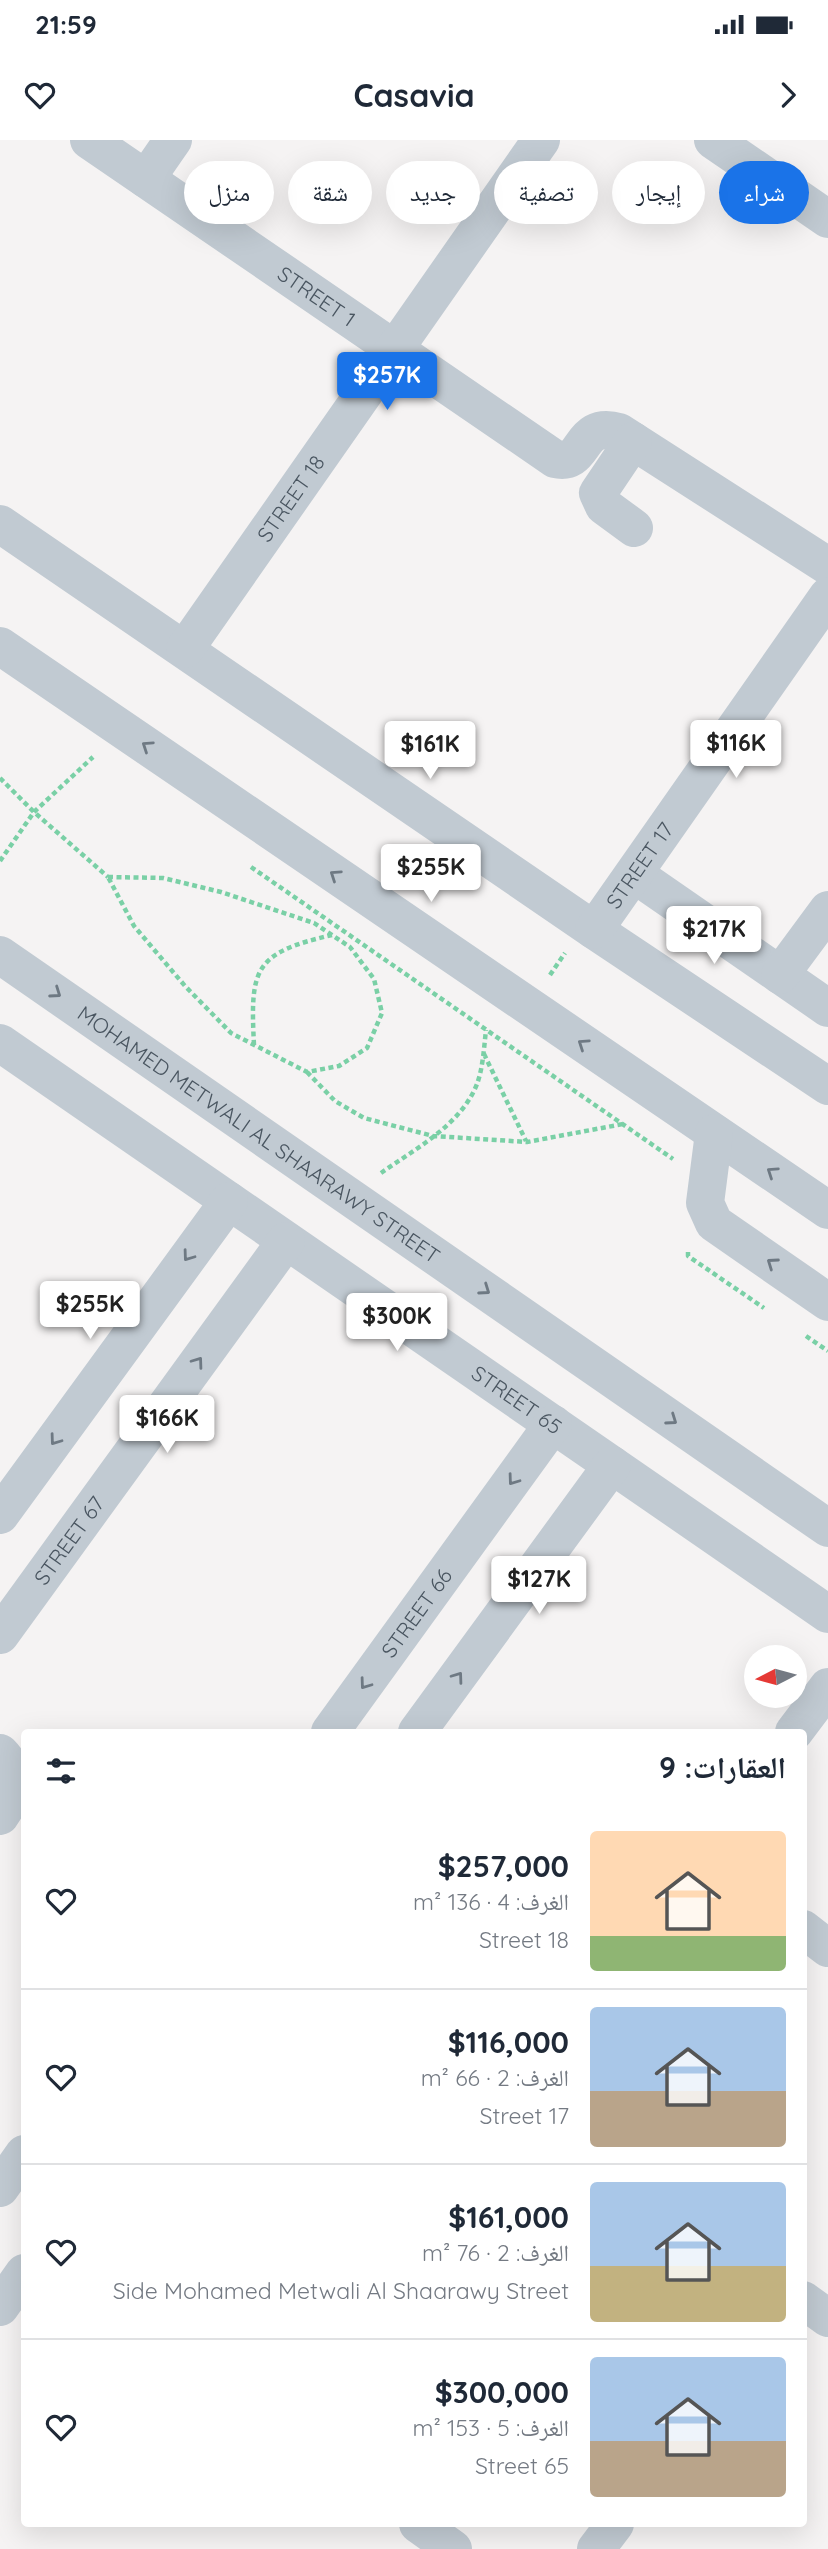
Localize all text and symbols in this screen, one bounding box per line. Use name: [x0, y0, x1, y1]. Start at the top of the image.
text: 21:59: [35, 8, 97, 41]
text: Casavia: [353, 75, 475, 115]
icon: heart: [21, 76, 59, 114]
icon: forward: [769, 76, 807, 114]
chip: منزل: [184, 161, 274, 224]
chip: شقة: [288, 161, 372, 224]
chip: جديد: [386, 161, 480, 224]
chip: تصفية: [494, 161, 598, 224]
chip: إيجار: [612, 161, 705, 224]
chip: شراء: [719, 161, 809, 224]
street label: STREET 1: [273, 260, 361, 332]
pin: $257K: [338, 352, 436, 412]
text: $257K: [353, 360, 421, 389]
street label: STREET 18: [251, 450, 330, 547]
pin: $116K: [687, 720, 785, 780]
pin: $161K: [381, 722, 479, 781]
text: $116K: [706, 728, 766, 757]
text: $161K: [401, 729, 459, 758]
one-way arrow: [142, 742, 155, 755]
street label: STREET 17: [600, 817, 679, 913]
pin: $255K: [382, 844, 480, 904]
text: $255K: [397, 852, 465, 881]
one-way arrow: [330, 870, 343, 883]
pin: $217K: [665, 906, 763, 966]
text: $217K: [682, 914, 746, 943]
one-way arrow: [48, 985, 61, 998]
street label: MOHAMED METWALI AL SHAARAWY STREET: [73, 1000, 445, 1269]
one-way arrow: [578, 1039, 591, 1052]
one-way arrow: [767, 1168, 780, 1180]
one-way arrow: [184, 1248, 197, 1261]
one-way arrow: [767, 1259, 780, 1271]
pin: $255K: [41, 1282, 139, 1341]
one-way arrow: [477, 1282, 490, 1294]
text: $255K: [56, 1289, 124, 1318]
pin: $300K: [348, 1294, 446, 1353]
text: $300K: [362, 1301, 432, 1330]
one-way arrow: [190, 1357, 203, 1370]
street label: STREET 65: [467, 1359, 567, 1440]
pin: $166K: [118, 1396, 216, 1455]
text: $166K: [135, 1403, 199, 1432]
one-way arrow: [664, 1412, 677, 1424]
one-way arrow: [51, 1432, 63, 1445]
one-way arrow: [509, 1472, 521, 1485]
street label: STREET 67: [28, 1491, 110, 1590]
pin: $127K: [490, 1556, 588, 1616]
street label: STREET 66: [375, 1563, 457, 1662]
text: $127K: [507, 1564, 571, 1593]
north arrow: [744, 1645, 807, 1708]
map controls: [744, 1645, 807, 1708]
one-way arrow: [449, 1672, 462, 1685]
one-way arrow: [361, 1676, 374, 1689]
text: العقارات: 9: [659, 1748, 786, 1786]
icon: filters: [42, 1752, 80, 1790]
text: $257,000: [438, 1847, 569, 1885]
icon: home: [646, 1859, 730, 1943]
icon: heart: [42, 1882, 80, 1920]
text: الغرف: 4 · 136 m²: [413, 1887, 569, 1916]
text: Street 18: [479, 1925, 569, 1954]
text: $116,000: [448, 2023, 569, 2061]
icon: home: [646, 2035, 730, 2119]
icon: heart: [42, 2058, 80, 2096]
text: الغرف: 2 · 66 m²: [421, 2063, 569, 2092]
text: Street 17: [480, 2101, 569, 2130]
text: $161,000: [448, 2198, 569, 2236]
icon: home: [646, 2210, 730, 2294]
icon: heart: [42, 2233, 80, 2271]
text: الغرف: 2 · 76 m²: [422, 2238, 569, 2267]
text: Side Mohamed Metwali Al Shaarawy Street: [113, 2276, 569, 2305]
text: $300,000: [435, 2373, 569, 2411]
icon: home: [646, 2385, 730, 2469]
icon: heart: [42, 2408, 80, 2446]
text: الغرف: 5 · 153 m²: [412, 2413, 569, 2442]
text: Street 65: [475, 2451, 569, 2480]

